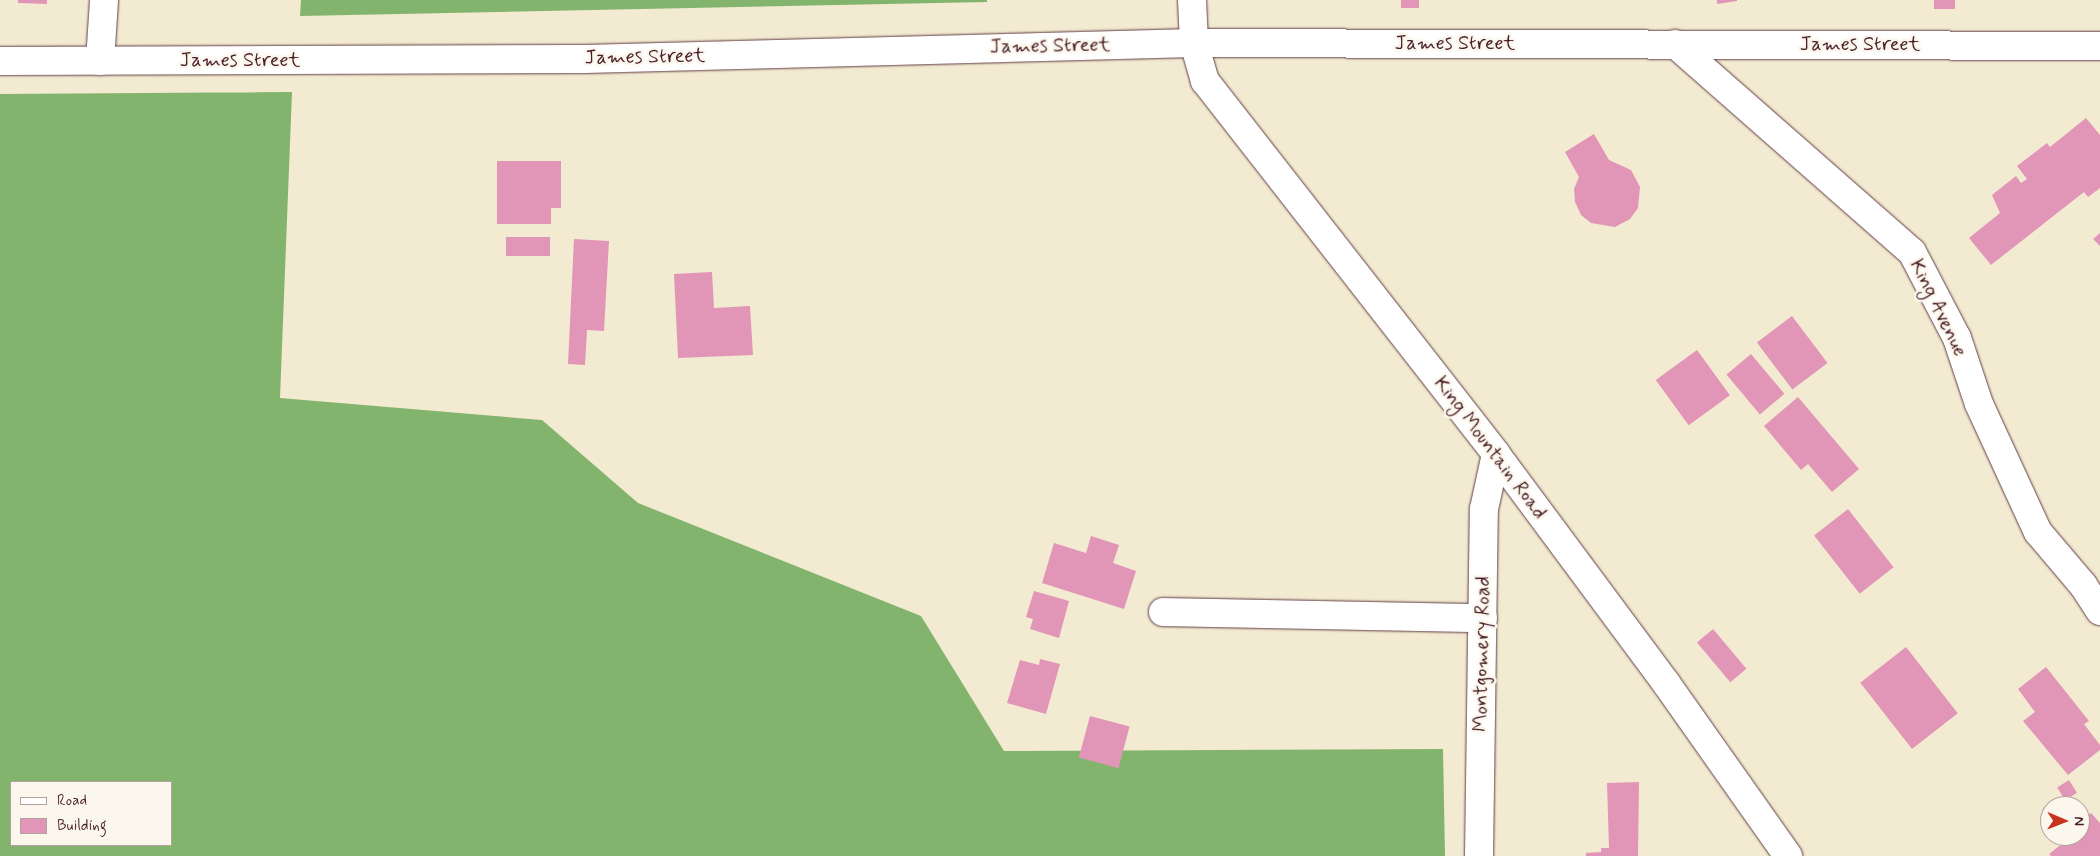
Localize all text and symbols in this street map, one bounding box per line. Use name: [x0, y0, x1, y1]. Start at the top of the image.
street label: James Street: [1395, 31, 1515, 55]
street label: James Street: [1800, 32, 1920, 56]
street label: James Street: [990, 33, 1110, 59]
street label: James Street: [585, 44, 705, 70]
street label: James Street: [180, 48, 300, 72]
street label: King Avenue: [1904, 254, 1972, 362]
street label: King Mountain Road: [1429, 373, 1551, 523]
street label: Montgomery Road: [1469, 576, 1495, 732]
legend: [10, 781, 172, 846]
text: Road: [57, 791, 87, 811]
north arrow: [2040, 796, 2090, 846]
text: Building: [57, 816, 107, 836]
text: N: [2070, 816, 2088, 826]

